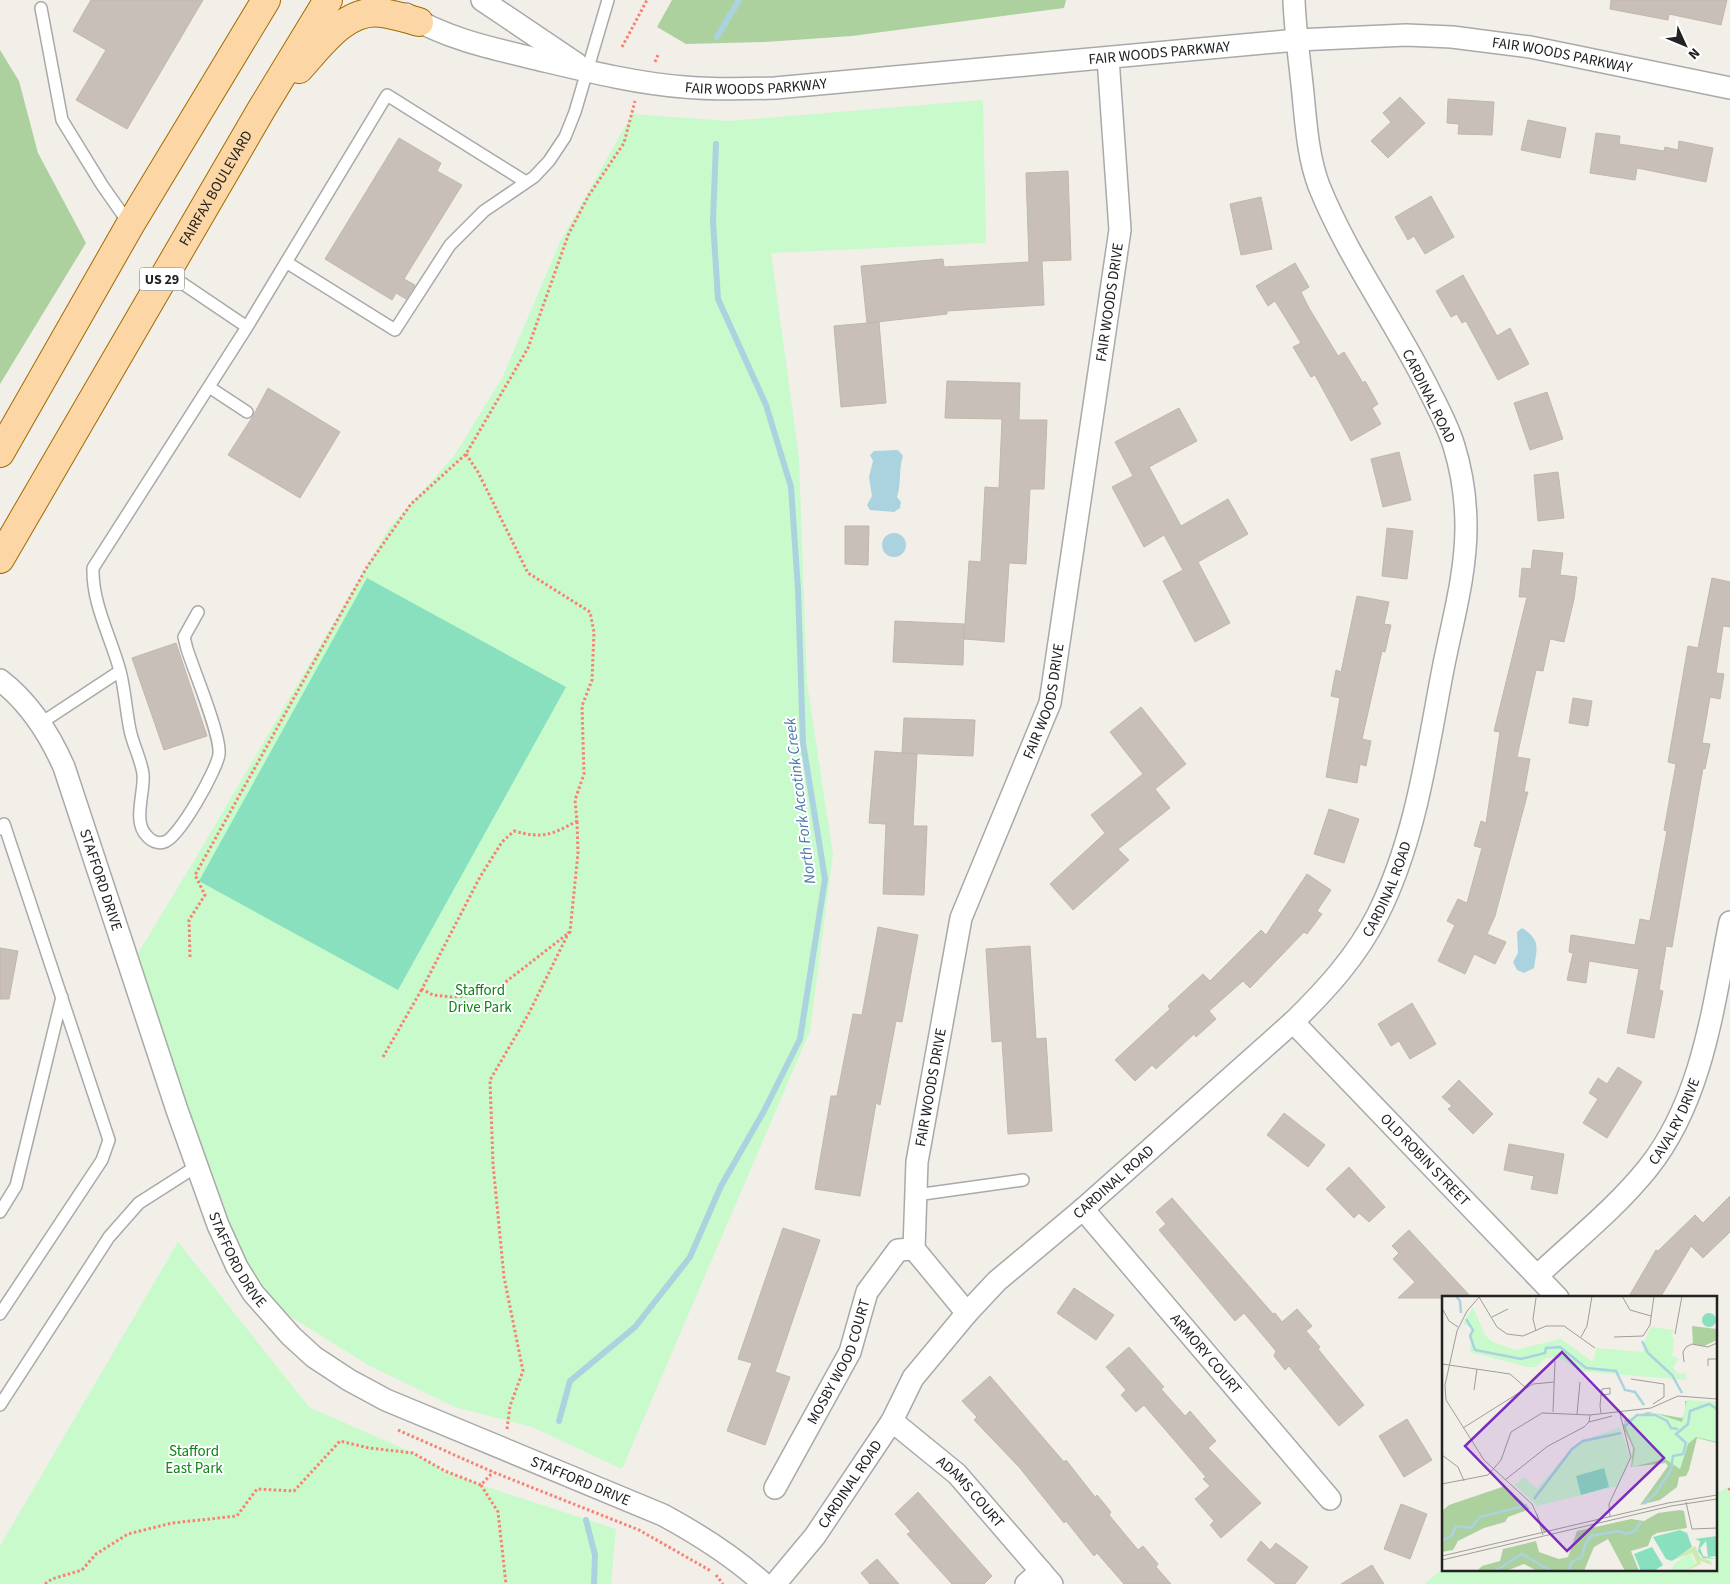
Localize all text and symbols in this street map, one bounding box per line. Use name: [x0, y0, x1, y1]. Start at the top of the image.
north arrow: [1660, 20, 1710, 70]
street label: FAIR WOODS PARKWAY: [1491, 32, 1635, 79]
street label: FAIR WOODS PARKWAY: [1088, 36, 1232, 70]
text: N: [1683, 43, 1704, 64]
street label: FAIR WOODS PARKWAY: [684, 73, 829, 100]
street label: FAIRFAX BOULEVARD: [174, 127, 258, 250]
street label: FAIR WOODS DRIVE: [1091, 241, 1129, 363]
road number: US 29: [140, 268, 184, 290]
street label: CARDINAL ROAD: [1397, 346, 1460, 447]
street label: FAIR WOODS DRIVE: [1018, 642, 1070, 762]
water label: North Fork Accotink Creek: [779, 716, 821, 885]
street label: STAFFORD DRIVE: [74, 826, 127, 934]
street label: CARDINAL ROAD: [1357, 839, 1417, 941]
park label: Stafford Drive Park: [448, 980, 512, 1018]
street label: FAIR WOODS DRIVE: [910, 1027, 952, 1148]
street label: CAVALRY DRIVE: [1644, 1075, 1705, 1170]
street label: OLD ROBIN STREET: [1375, 1109, 1475, 1211]
street label: CARDINAL ROAD: [1069, 1140, 1159, 1224]
street label: STAFFORD DRIVE: [203, 1209, 271, 1312]
inset map: [1442, 1296, 1718, 1572]
street label: MOSBY WOOD COURT: [802, 1297, 875, 1428]
street label: ARMORY COURT: [1165, 1309, 1246, 1399]
street label: CARDINAL ROAD: [813, 1436, 887, 1533]
park label: Stafford East Park: [165, 1441, 223, 1479]
street label: STAFFORD DRIVE: [527, 1451, 633, 1511]
street label: ADAMS COURT: [932, 1451, 1009, 1533]

